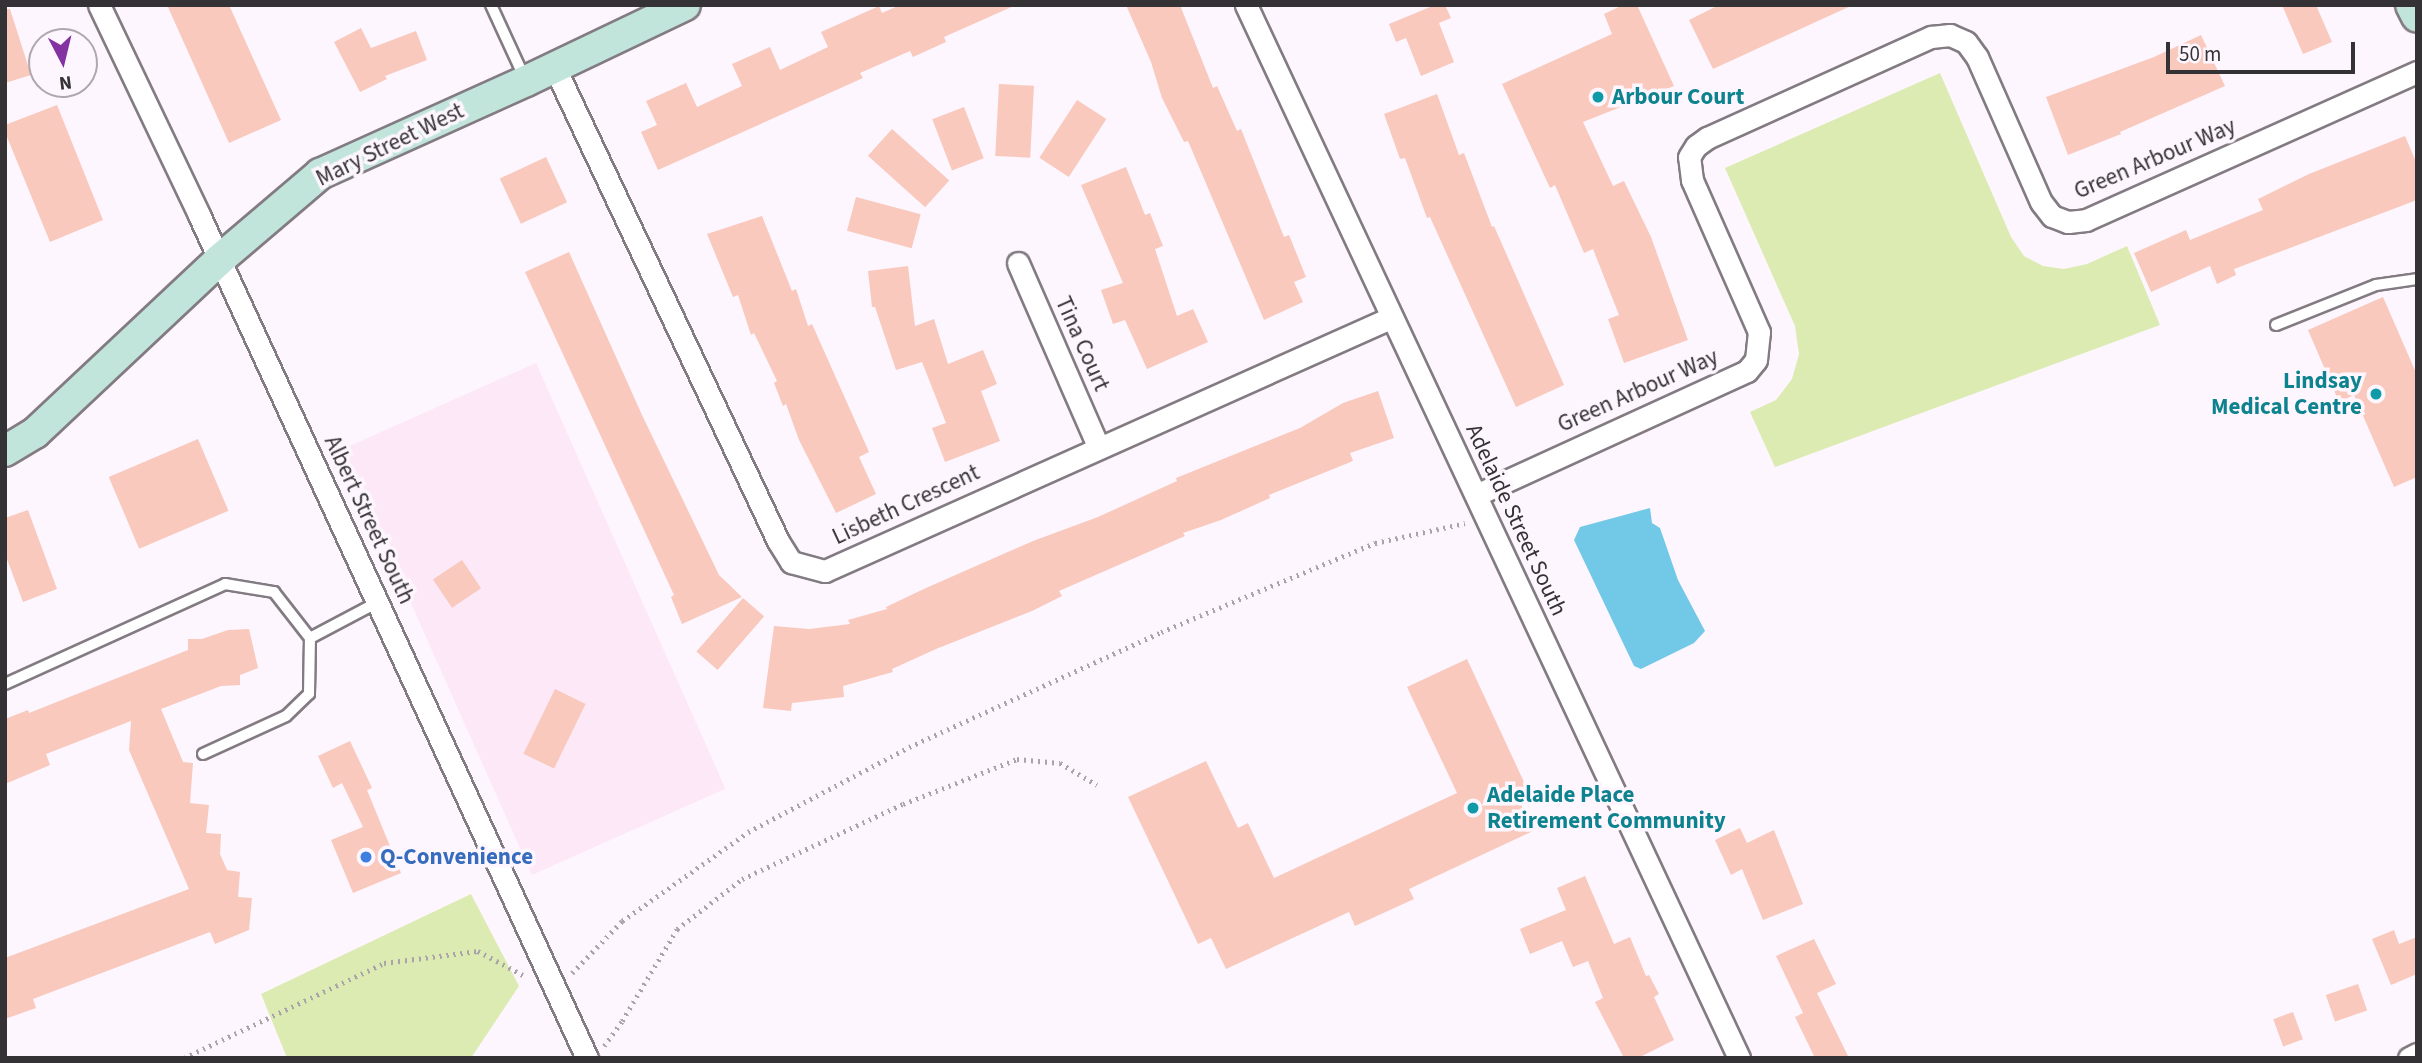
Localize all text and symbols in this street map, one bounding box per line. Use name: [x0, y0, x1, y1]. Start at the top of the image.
north arrow: [28, 28, 98, 98]
scale bar: [2170, 28, 2359, 72]
text: 50 m: [2179, 39, 2221, 69]
text: N: [57, 68, 73, 97]
place label: Arbour Court: [1612, 83, 1744, 111]
marker: Arbour Court: [1590, 89, 1606, 105]
street label: Mary Street West: [312, 97, 468, 193]
street label: Green Arbour Way: [2070, 113, 2240, 205]
street label: Tina Court: [1049, 292, 1115, 396]
street label: Green Arbour Way: [1553, 343, 1723, 439]
place label: Lindsay Medical Centre: [2211, 367, 2362, 421]
marker: Lindsay Medical Centre: [2368, 386, 2384, 402]
street label: Adelaide Street South: [1459, 420, 1573, 620]
street label: Albert Street South: [318, 431, 420, 609]
street label: Lisbeth Crescent: [828, 459, 984, 551]
place label: Adelaide Place Retirement Community: [1487, 781, 1726, 835]
marker: Adelaide Place Retirement Community: [1465, 800, 1481, 816]
place label: Q-Convenience: [380, 843, 533, 871]
marker: Q-Convenience: [358, 849, 374, 865]

